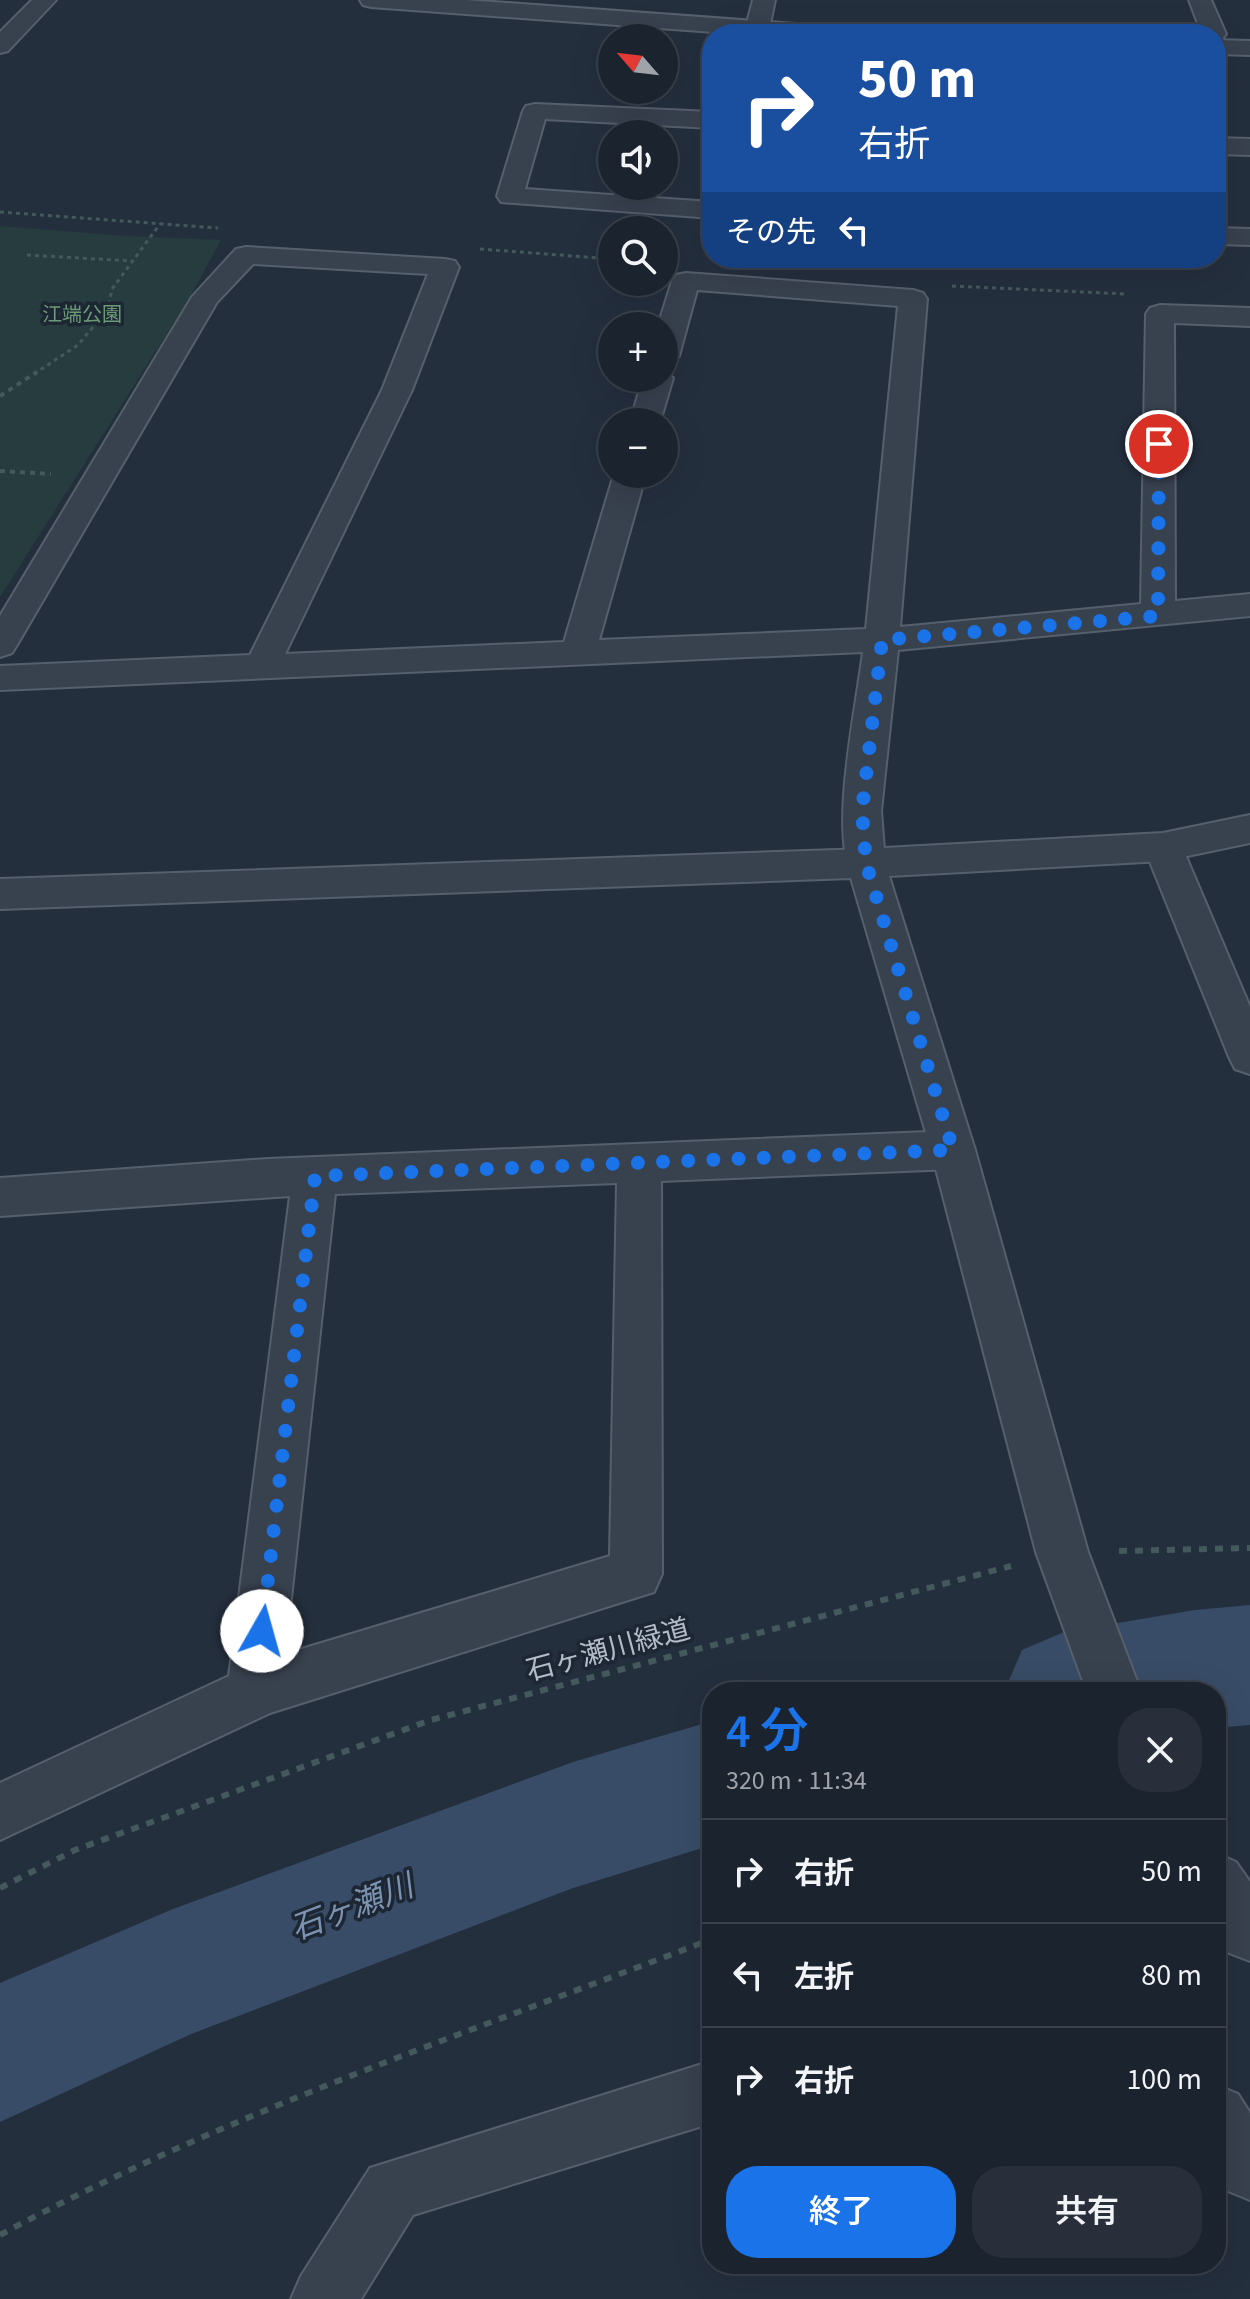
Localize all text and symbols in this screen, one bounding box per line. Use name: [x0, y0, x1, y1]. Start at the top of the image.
north arrow: [598, 24, 678, 104]
map controls: [598, 24, 678, 488]
text: 50 m: [858, 40, 976, 119]
icon: right: [726, 56, 830, 160]
text: 右折: [858, 119, 930, 170]
button: sound: [598, 120, 678, 200]
icon: left: [832, 208, 876, 252]
text: その先: [726, 211, 816, 254]
button: search: [598, 216, 678, 296]
park label: 江端公園: [42, 301, 122, 329]
button: +: [598, 312, 678, 392]
button: −: [598, 408, 678, 488]
pin: [1125, 410, 1193, 478]
icon: arrive: [1137, 422, 1181, 466]
position arrow: [220, 1589, 304, 1673]
street label: 石ヶ瀬川緑道: [522, 1609, 694, 1691]
text: 4 分: [726, 1698, 808, 1766]
button: close: [1118, 1708, 1202, 1792]
text: 320 m · 11:34: [726, 1762, 867, 1799]
icon: right: [726, 1849, 770, 1893]
text: 50 m: [1141, 1850, 1202, 1893]
text: 右折: [794, 1852, 854, 1895]
water label: 石ヶ瀬川: [284, 1863, 423, 1952]
icon: left: [726, 1953, 770, 1997]
text: 80 m: [1141, 1954, 1202, 1997]
text: 左折: [794, 1956, 854, 1999]
icon: right: [726, 2057, 770, 2101]
text: 100 m: [1126, 2058, 1202, 2101]
text: 右折: [794, 2060, 854, 2103]
button: 終了: [726, 2166, 956, 2258]
button: 共有: [972, 2166, 1202, 2258]

